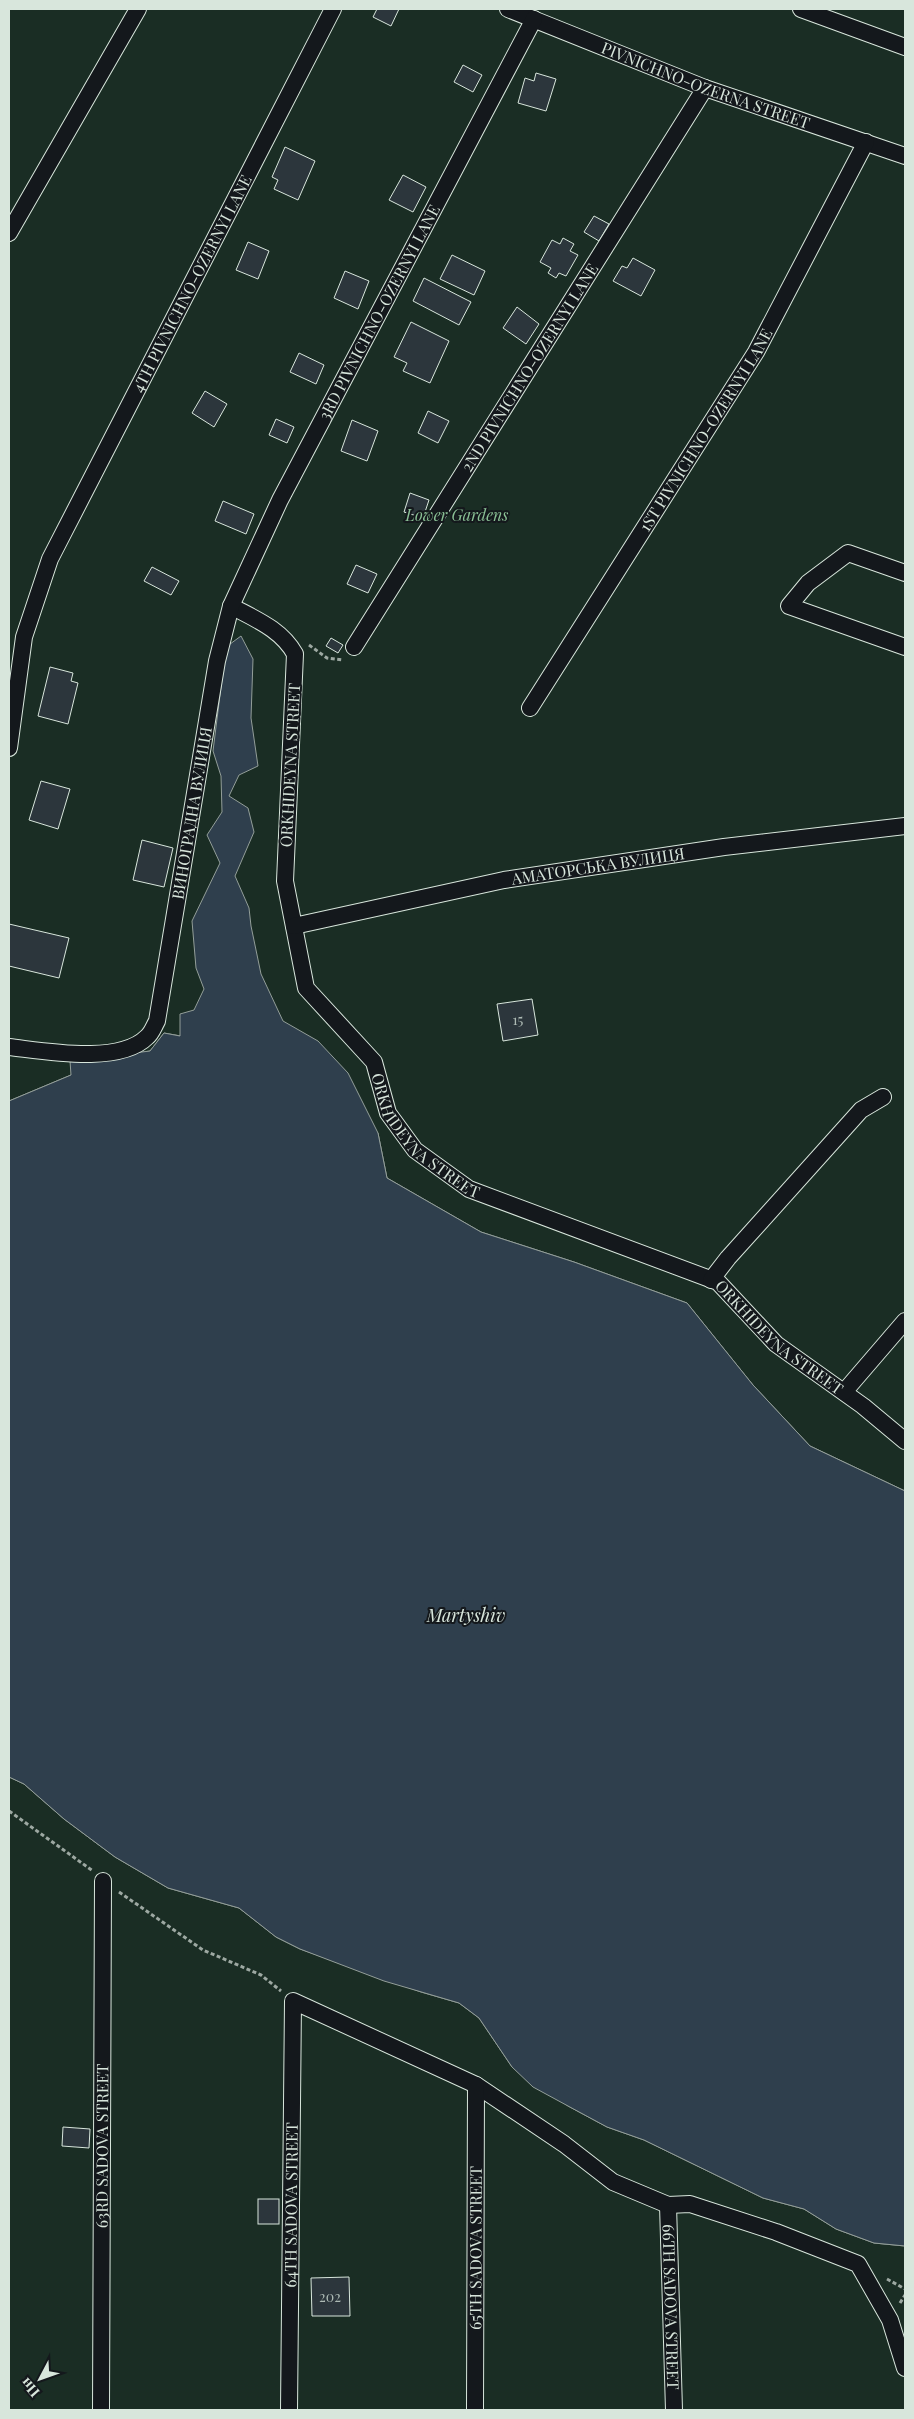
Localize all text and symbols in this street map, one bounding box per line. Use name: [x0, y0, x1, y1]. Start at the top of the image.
street label: PIVNICHNO-OZERNA STREET: [599, 37, 813, 133]
street label: 4TH PIVNICHNO-OZERNYI LANE: [127, 171, 256, 396]
street label: 3RD PIVNICHNO-OZERNYI LANE: [313, 201, 444, 423]
street label: 2ND PIVNICHNO-OZERNYI LANE: [456, 259, 602, 475]
street label: 1ST PIVNICHNO-OZERNYI LANE: [634, 325, 777, 535]
park label: Lower Gardens: [405, 504, 508, 525]
street label: ORKHIDEYNA STREET: [275, 682, 304, 848]
street label: ВИНОГРАДНА ВУЛИЦЯ: [166, 725, 216, 901]
street label: АМАТОРСЬКА ВУЛИЦЯ: [509, 842, 686, 889]
house number: 15: [513, 1010, 524, 1029]
street label: ORKHIDEYNA STREET: [367, 1070, 483, 1202]
street label: ORKHIDEYNA STREET: [711, 1275, 848, 1399]
water label: Martyshiv: [426, 1603, 506, 1627]
street label: 63RD SADOVA STREET: [91, 2064, 112, 2228]
street label: 64TH SADOVA STREET: [279, 2122, 302, 2288]
street label: 65TH SADOVA STREET: [464, 2166, 486, 2330]
street label: 66TH SADOVA STREET: [659, 2224, 684, 2390]
house number: 202: [319, 2287, 341, 2306]
north arrow: [15, 2354, 65, 2404]
text: Пн: [16, 2374, 44, 2402]

